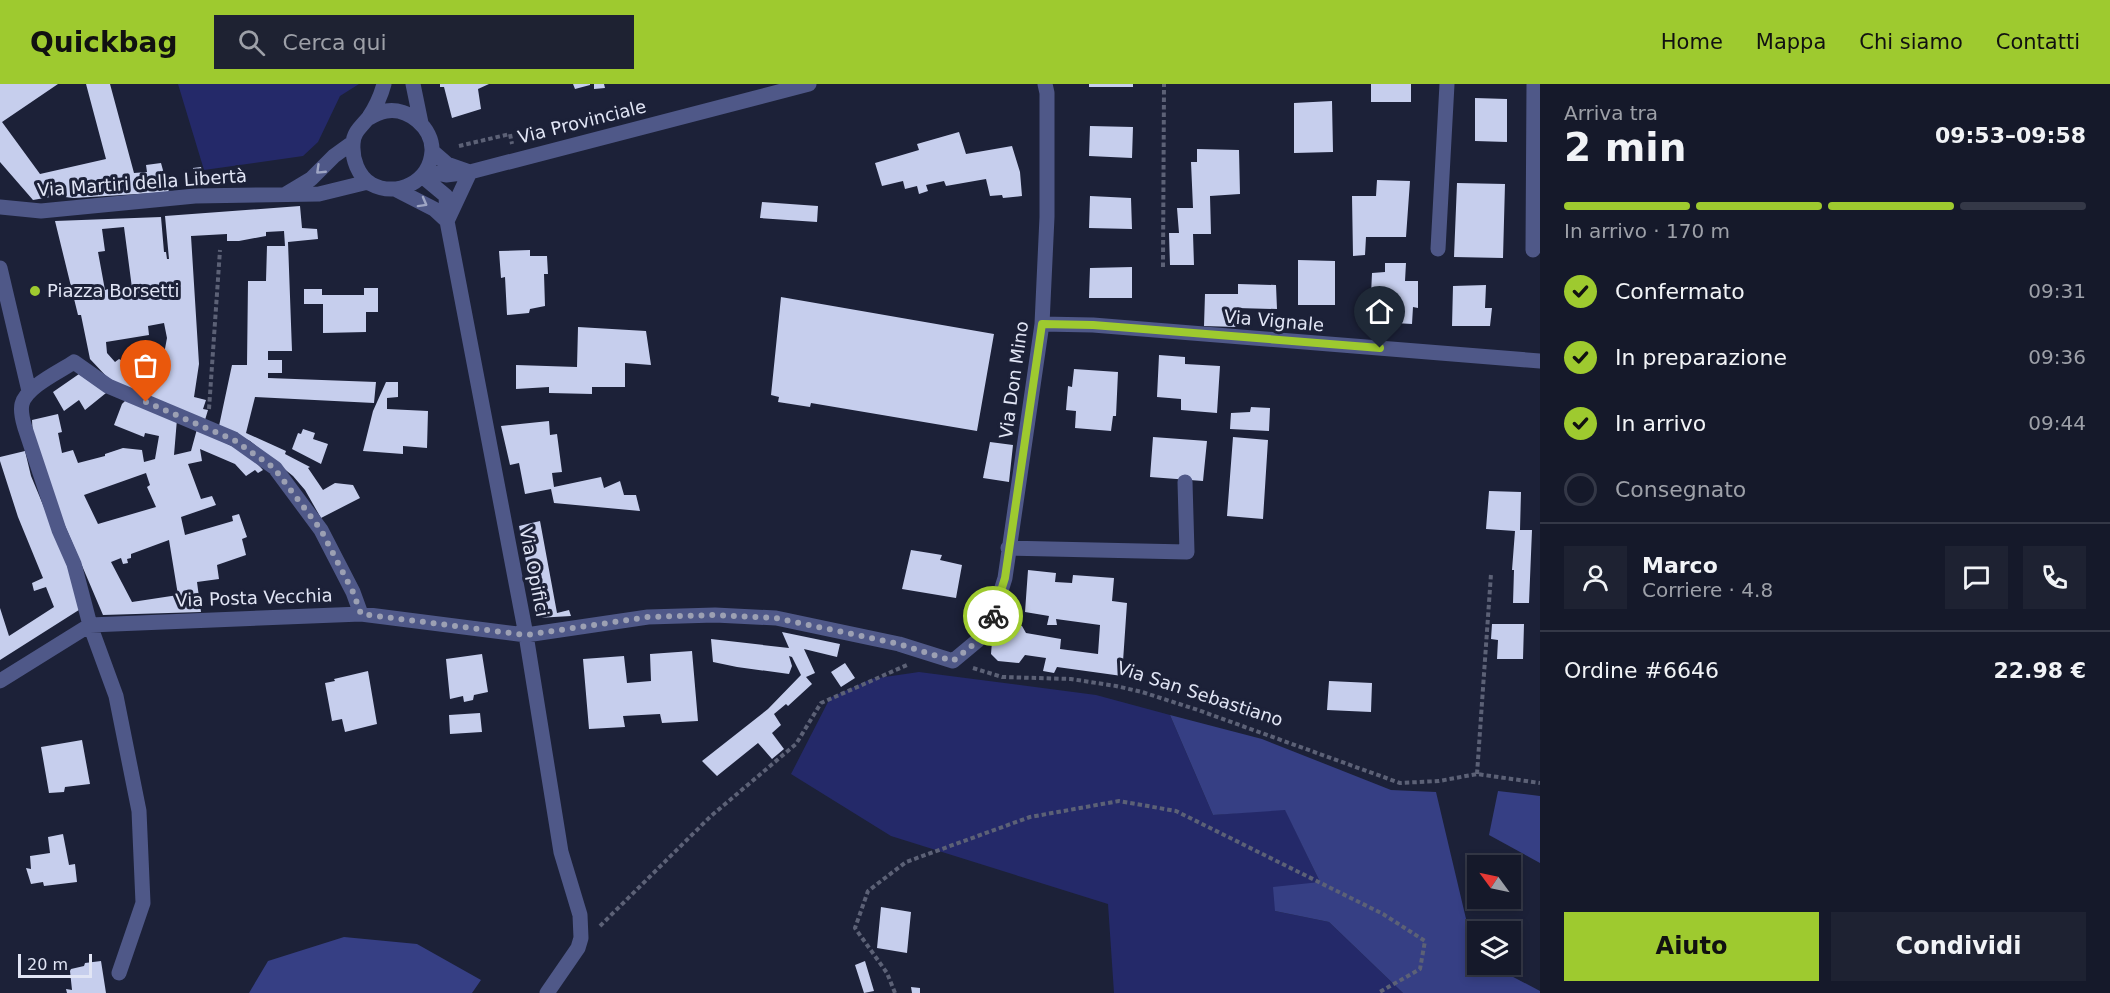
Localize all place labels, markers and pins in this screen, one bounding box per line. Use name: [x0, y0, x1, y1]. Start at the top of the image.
place label: Piazza Borsetti: [47, 280, 179, 301]
marker: Piazza Borsetti: [28, 284, 42, 298]
pin: [1354, 286, 1405, 348]
pin: [120, 340, 171, 402]

